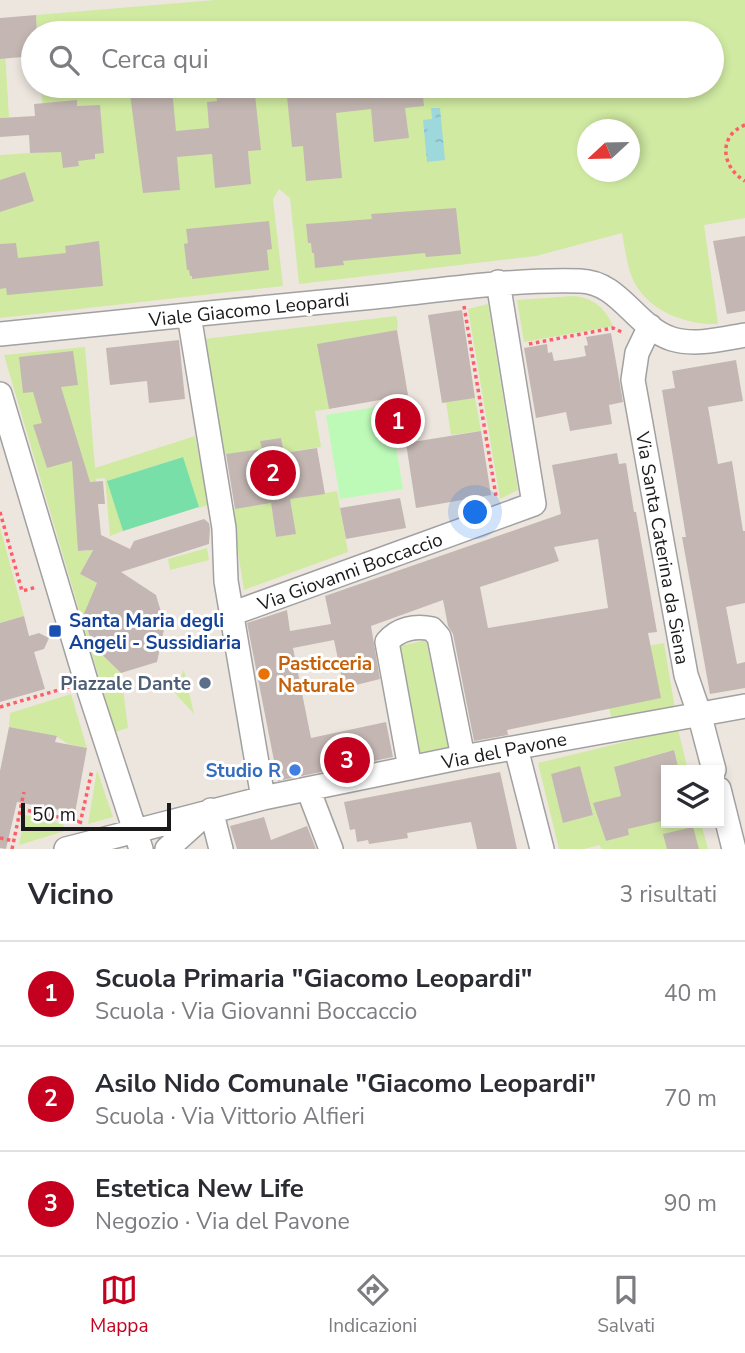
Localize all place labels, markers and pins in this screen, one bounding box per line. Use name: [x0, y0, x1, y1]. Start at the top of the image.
pin: 1: [375, 395, 421, 447]
pin: 2: [250, 447, 296, 499]
place label: Santa Maria degli Angeli - Sussidiaria: [69, 608, 241, 656]
marker: Santa Maria degli Angeli - Sussidiaria: [47, 623, 63, 639]
place label: Pasticceria Naturale: [278, 651, 372, 699]
marker: Pasticceria Naturale: [256, 666, 272, 682]
place label: Piazzale Dante: [60, 671, 191, 697]
marker: Piazzale Dante: [197, 675, 213, 691]
pin: 3: [324, 734, 370, 786]
place label: Studio R: [205, 758, 281, 784]
marker: Studio R: [287, 762, 303, 778]

